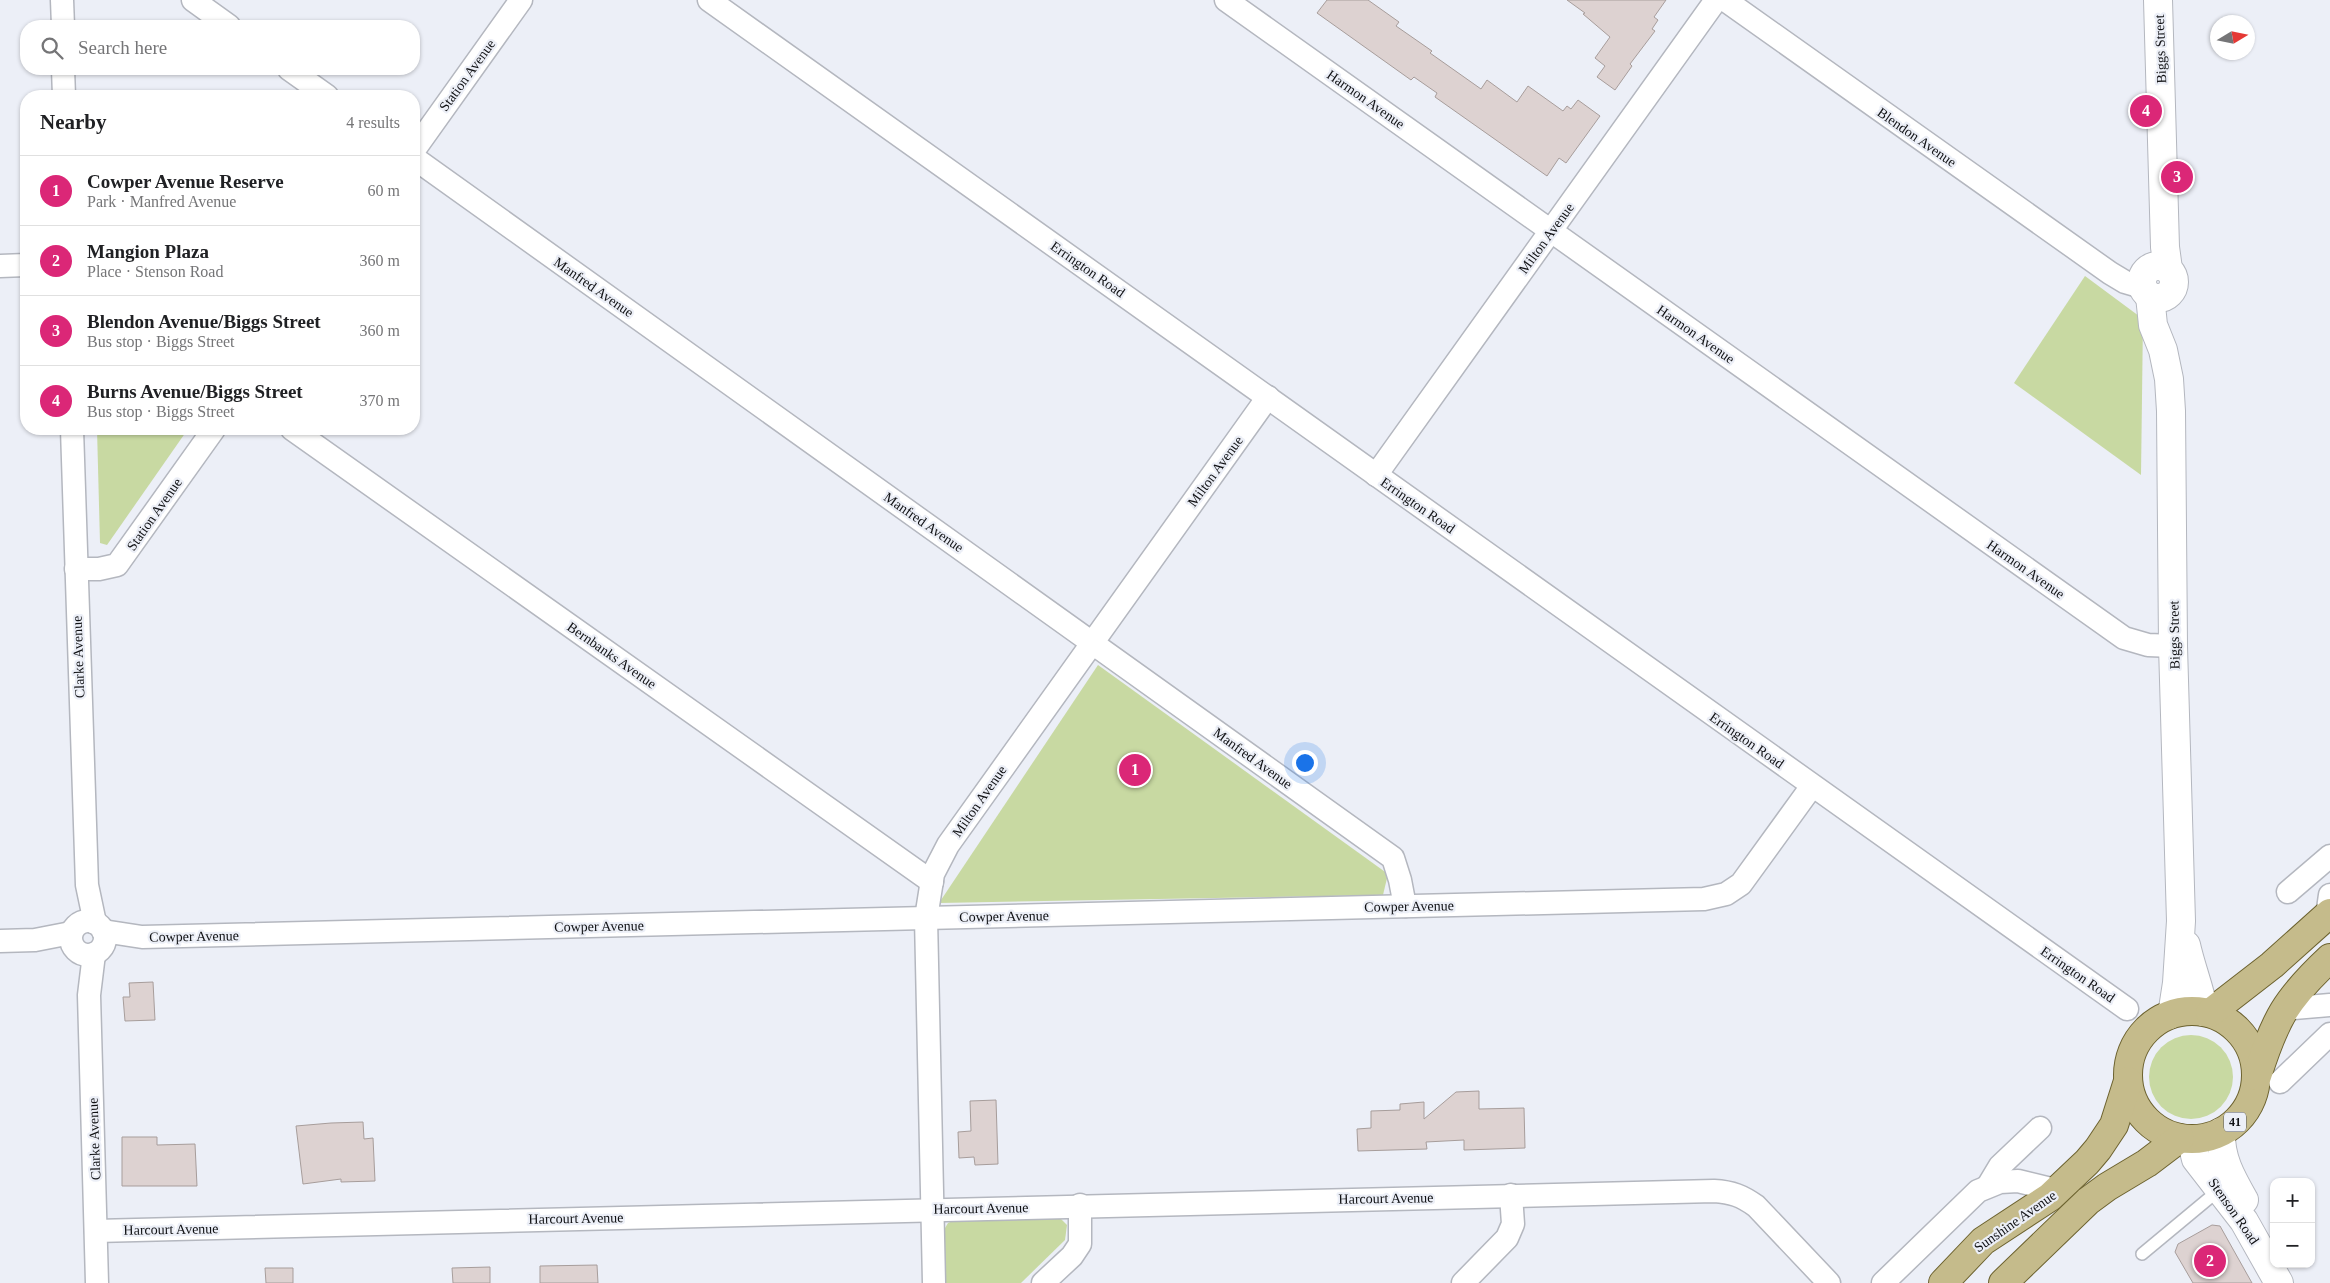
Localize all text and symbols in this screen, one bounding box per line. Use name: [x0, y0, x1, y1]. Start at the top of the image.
street label: Biggs Street: [2152, 14, 2169, 84]
north arrow: [2210, 15, 2255, 60]
search box: [20, 20, 420, 75]
icon: search: [38, 34, 66, 62]
text: Search here: [78, 37, 167, 58]
street label: Station Avenue: [436, 37, 498, 114]
street label: Harmon Avenue: [1324, 67, 1407, 132]
pin: 4: [2130, 92, 2162, 130]
street label: Blendon Avenue: [1874, 105, 1959, 170]
text: Nearby: [40, 110, 107, 134]
text: 4 results: [346, 114, 400, 131]
pin: 3: [2161, 158, 2193, 196]
text: Cowper Avenue Reserve: [87, 171, 284, 192]
text: 1: [52, 182, 60, 199]
text: 60 m: [368, 182, 400, 199]
text: Park · Manfred Avenue: [87, 193, 236, 210]
street label: Milton Avenue: [1516, 200, 1577, 276]
street label: Errington Road: [1048, 238, 1128, 300]
text: Mangion Plaza: [87, 241, 209, 262]
text: 2: [52, 252, 60, 269]
text: 360 m: [360, 252, 400, 269]
street label: Manfred Avenue: [551, 254, 636, 320]
text: Place · Stenson Road: [87, 263, 223, 280]
street label: Harmon Avenue: [1654, 302, 1737, 367]
text: Blendon Avenue/Biggs Street: [87, 311, 321, 332]
text: 3: [52, 322, 60, 339]
text: 360 m: [360, 322, 400, 339]
text: Bus stop · Biggs Street: [87, 333, 235, 350]
text: Burns Avenue/Biggs Street: [87, 381, 303, 402]
text: 4: [52, 392, 60, 409]
text: 370 m: [360, 392, 400, 409]
text: Bus stop · Biggs Street: [87, 403, 235, 420]
street label: Milton Avenue: [1185, 433, 1246, 509]
street label: Errington Road: [1378, 474, 1458, 536]
street label: Station Avenue: [124, 475, 185, 553]
street label: Manfred Avenue: [881, 489, 966, 555]
street label: Harmon Avenue: [1984, 537, 2067, 602]
street label: Biggs Street: [2166, 600, 2183, 670]
street label: Clarke Avenue: [70, 615, 87, 698]
street label: Bernbanks Avenue: [564, 619, 659, 692]
street label: Errington Road: [1707, 709, 1787, 771]
street label: Manfred Avenue: [1211, 725, 1295, 792]
your location: [1292, 750, 1318, 776]
pin: 1: [1119, 751, 1151, 789]
street label: Milton Avenue: [949, 763, 1009, 840]
street label: Cowper Avenue: [1364, 898, 1454, 915]
street label: Cowper Avenue: [959, 908, 1049, 925]
street label: Cowper Avenue: [554, 918, 644, 935]
street label: Cowper Avenue: [149, 928, 239, 945]
street label: Errington Road: [2038, 943, 2118, 1005]
street label: Clarke Avenue: [86, 1097, 103, 1180]
road number: 41: [2224, 1112, 2246, 1132]
street label: Stenson Road: [2205, 1175, 2262, 1247]
map controls: [2270, 1178, 2315, 1268]
button: +: [2270, 1178, 2315, 1223]
street label: Sunshine Avenue: [1971, 1188, 2059, 1255]
street label: Harcourt Avenue: [1338, 1190, 1434, 1207]
street label: Harcourt Avenue: [933, 1200, 1029, 1217]
street label: Harcourt Avenue: [528, 1210, 624, 1227]
street label: Harcourt Avenue: [123, 1221, 219, 1238]
button: −: [2270, 1223, 2315, 1268]
pin: 2: [2194, 1242, 2226, 1280]

